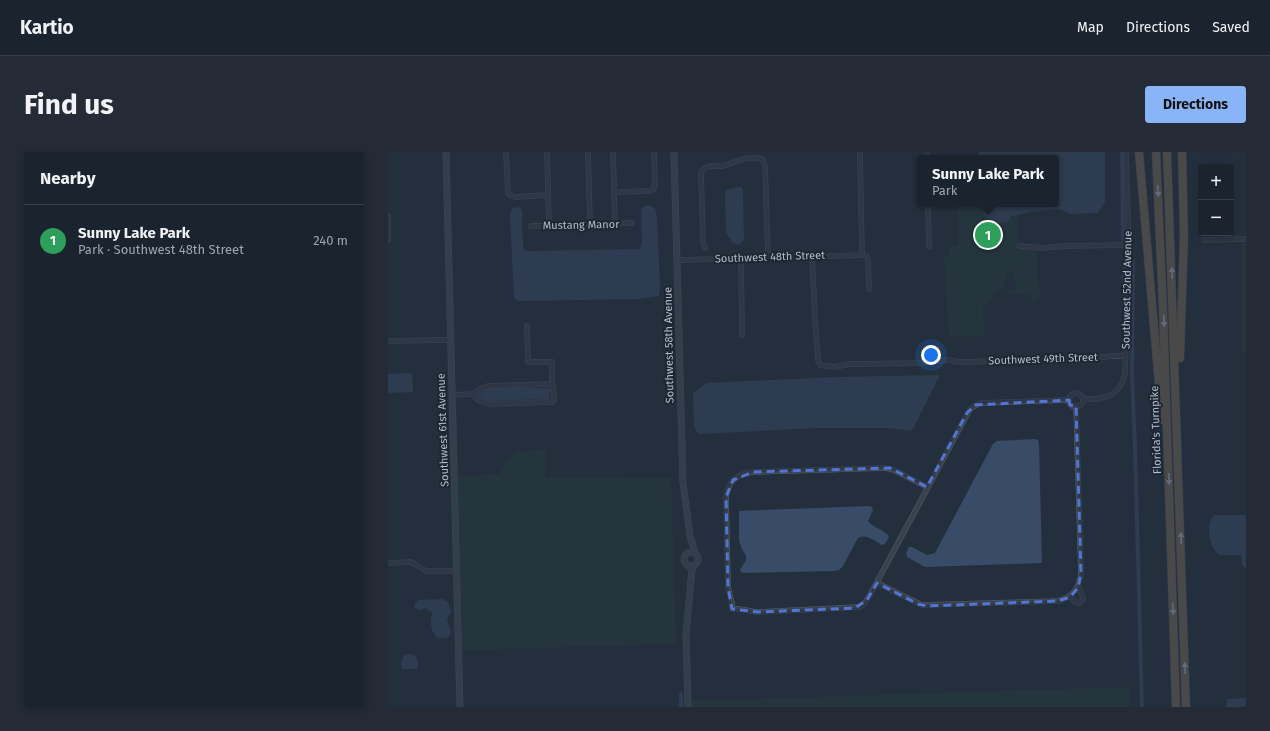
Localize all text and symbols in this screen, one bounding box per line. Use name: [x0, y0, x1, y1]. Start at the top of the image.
text: Kartio: [20, 16, 74, 39]
text: Map: [1077, 19, 1104, 36]
text: Directions: [1126, 19, 1190, 36]
text: Saved: [1212, 19, 1250, 36]
button: Directions: [1145, 86, 1246, 123]
text: Find us: [24, 88, 114, 121]
popup: [917, 155, 1059, 207]
map controls: [1198, 164, 1234, 236]
button: +: [1198, 164, 1234, 200]
text: Sunny Lake Park: [932, 165, 1044, 183]
text: Nearby: [40, 168, 95, 189]
text: Park: [932, 183, 958, 198]
one-way arrow: [1155, 185, 1161, 198]
button: −: [1198, 200, 1234, 236]
street label: Mustang Manor: [543, 218, 620, 232]
pin: 1: [975, 220, 1001, 250]
text: Sunny Lake Park: [78, 224, 190, 242]
street label: Southwest 52nd Avenue: [1119, 231, 1135, 349]
text: 1: [50, 233, 56, 248]
text: 240 m: [313, 233, 348, 248]
text: Park · Southwest 48th Street: [78, 242, 244, 257]
street label: Southwest 48th Street: [715, 249, 825, 265]
one-way arrow: [1168, 267, 1175, 279]
street label: Southwest 58th Avenue: [661, 287, 677, 403]
one-way arrow: [1161, 315, 1167, 328]
your location: [921, 345, 941, 365]
street label: Southwest 49th Street: [988, 351, 1098, 367]
street label: Southwest 61st Avenue: [435, 373, 451, 487]
street label: Florida's Turnpike: [1148, 386, 1164, 474]
one-way arrow: [1166, 473, 1172, 486]
one-way arrow: [1177, 532, 1184, 544]
one-way arrow: [1170, 603, 1176, 616]
one-way arrow: [1181, 662, 1188, 674]

